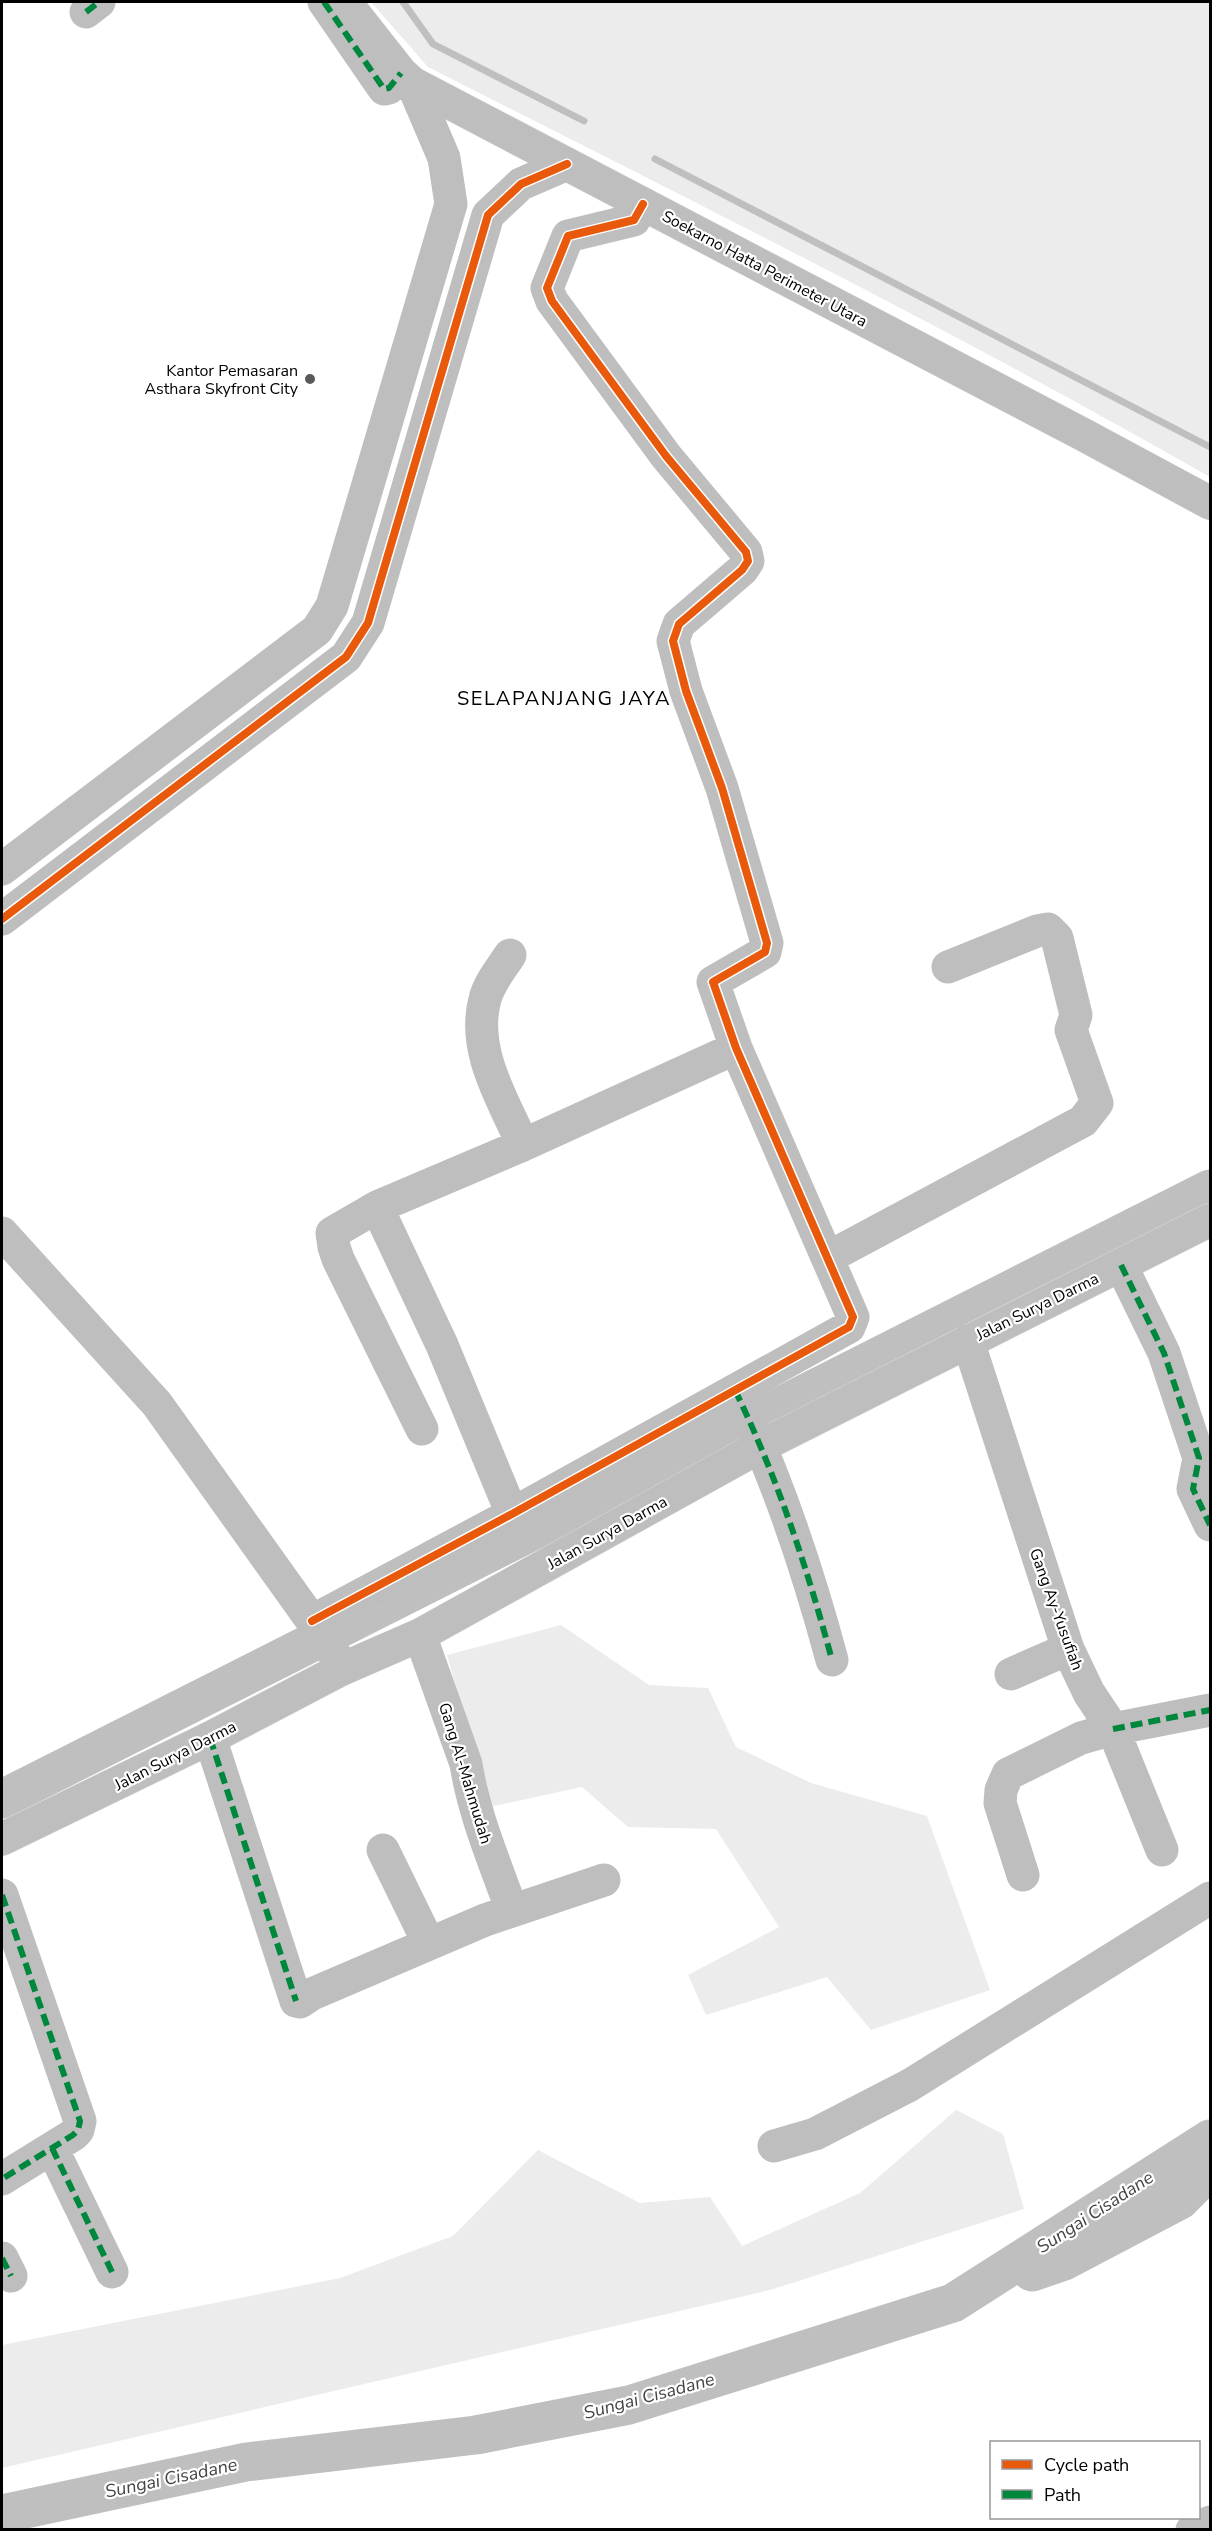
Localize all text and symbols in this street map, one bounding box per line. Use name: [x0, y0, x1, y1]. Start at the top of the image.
street label: Soekarno Hatta Perimeter Utara: [658, 205, 871, 332]
place label: Kantor Pemasaran Asthara Skyfront City: [144, 360, 299, 400]
marker: Kantor Pemasaran Asthara Skyfront City: [303, 372, 317, 386]
district label: SELAPANJANG JAYA: [457, 685, 671, 712]
street label: Jalan Surya Darma: [971, 1268, 1102, 1347]
street label: Jalan Surya Darma: [543, 1491, 671, 1575]
street label: Gang Ay-Yusufiah: [1024, 1545, 1088, 1673]
street label: Gang Al-Mahmudah: [433, 1700, 497, 1847]
street label: Jalan Surya Darma: [110, 1716, 240, 1797]
water label: Sungai Cisadane: [1032, 2165, 1158, 2259]
water label: Sungai Cisadane: [581, 2367, 718, 2425]
legend: [990, 2441, 1200, 2519]
water label: Sungai Cisadane: [103, 2452, 240, 2504]
text: Cycle path: [1044, 2453, 1129, 2477]
text: Path: [1044, 2483, 1081, 2507]

